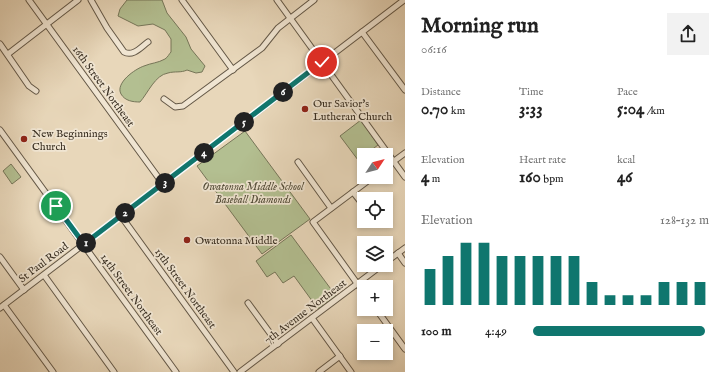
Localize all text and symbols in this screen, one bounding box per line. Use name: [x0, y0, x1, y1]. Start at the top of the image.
text: Morning run: [421, 12, 539, 40]
button: share: [667, 13, 709, 55]
text: 06:16: [421, 41, 447, 58]
street label: 16th Street Northeast: [69, 43, 137, 130]
pin: [305, 45, 339, 79]
icon: check: [311, 51, 333, 73]
pin: 6: [273, 82, 293, 102]
text: 6: [281, 85, 285, 99]
text: Distance: [421, 85, 461, 99]
text: Time: [519, 85, 543, 99]
text: Pace: [617, 85, 638, 99]
place label: Our Savior's Lutheran Church: [313, 97, 392, 124]
text: 0.70: [421, 99, 448, 120]
text: 3:33: [519, 99, 543, 120]
text: 5:04: [617, 99, 644, 120]
marker: Our Savior's Lutheran Church: [300, 104, 310, 114]
text: km: [448, 104, 465, 118]
text: /km: [644, 104, 665, 118]
pin: 5: [234, 112, 254, 132]
text: 5: [242, 115, 246, 129]
place label: New Beginnings Church: [32, 127, 108, 154]
marker: New Beginnings Church: [19, 134, 29, 144]
pin: 4: [194, 143, 214, 163]
text: 4: [201, 146, 207, 160]
north arrow: [357, 148, 393, 184]
map controls: [357, 148, 393, 360]
text: Elevation: [421, 153, 465, 167]
text: Heart rate: [519, 153, 566, 167]
text: kcal: [617, 153, 635, 167]
text: 4: [421, 167, 429, 188]
text: 160: [519, 167, 541, 188]
text: 46: [617, 167, 633, 188]
text: m: [429, 172, 440, 186]
text: bpm: [541, 172, 564, 186]
pin: 3: [155, 173, 175, 193]
text: 3: [163, 176, 167, 190]
park label: Owatonna Middle School Baseball Diamonds: [202, 180, 305, 207]
pin: [39, 189, 73, 223]
button: locate: [357, 192, 393, 228]
icon: arrive: [45, 195, 67, 217]
pin: 2: [115, 203, 135, 223]
text: 2: [122, 206, 128, 220]
text: Elevation: [421, 212, 473, 229]
text: 128–132 m: [660, 212, 709, 229]
pin: 1: [76, 233, 96, 253]
place label: Owatonna Middle: [195, 234, 278, 248]
marker: Owatonna Middle: [182, 235, 192, 245]
text: 1: [84, 236, 88, 250]
button: layers: [357, 236, 393, 272]
street label: St Paul Road: [16, 239, 71, 286]
street label: 15th Street Northeast: [151, 246, 219, 332]
street label: 14th Street Northeast: [97, 251, 166, 338]
street label: 7th Avenue Northeast: [262, 276, 350, 347]
button: +: [357, 280, 393, 316]
text: 100 m: [421, 323, 451, 340]
text: 4:49: [485, 323, 507, 340]
button: −: [357, 324, 393, 360]

